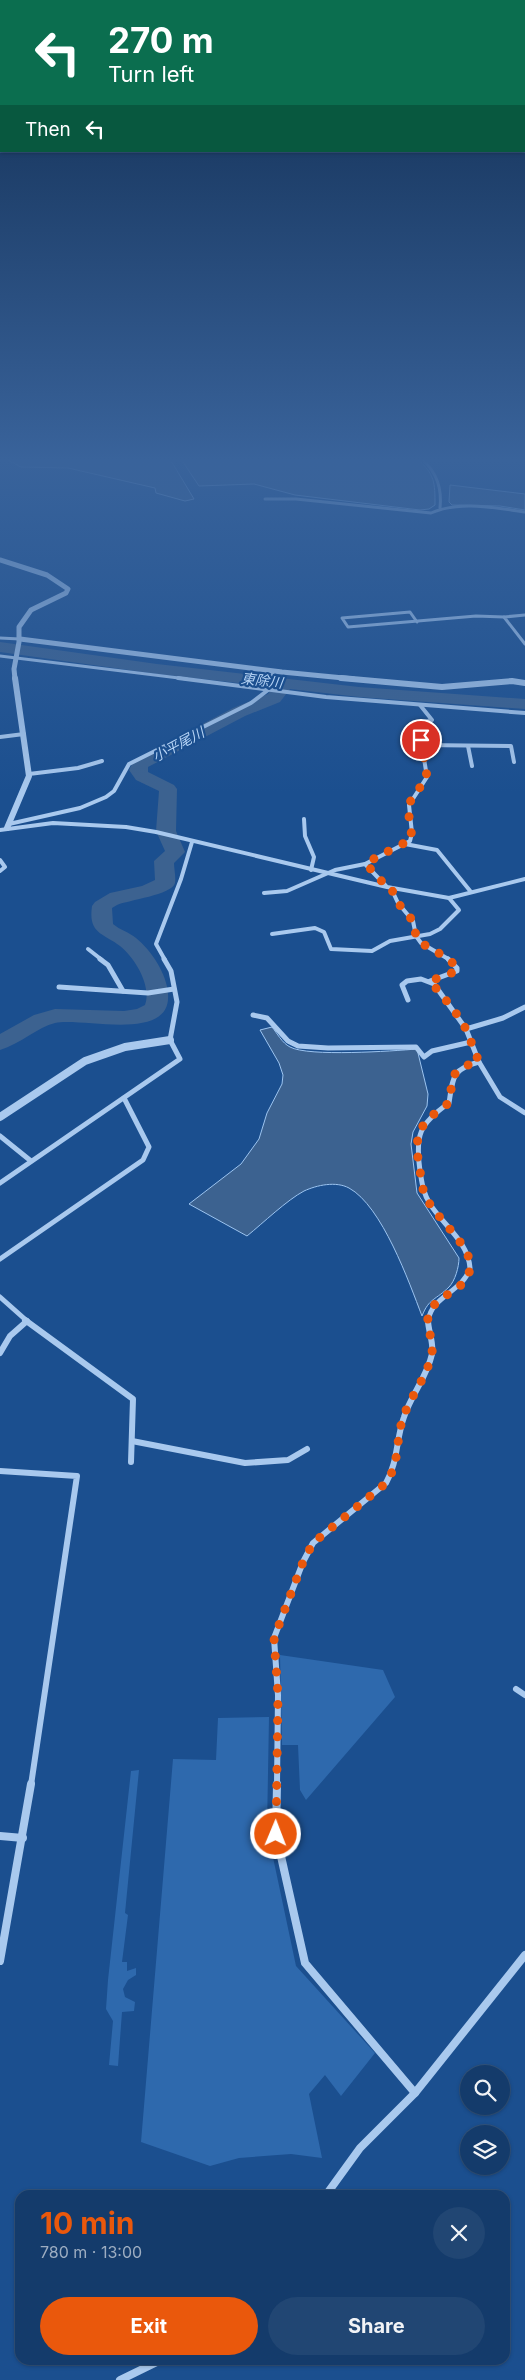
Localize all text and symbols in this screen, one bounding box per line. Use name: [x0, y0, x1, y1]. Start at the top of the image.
text: 270 m: [108, 19, 214, 61]
icon: left: [25, 20, 90, 85]
text: Turn left: [108, 61, 194, 87]
icon: left: [81, 115, 109, 143]
text: Then: [25, 118, 71, 141]
water label: 東除川: [240, 669, 286, 691]
pin: [400, 719, 442, 761]
water label: 小平尾川: [149, 722, 208, 765]
icon: arrive: [407, 726, 435, 754]
position arrow: [249, 1807, 301, 1859]
map controls: [460, 2065, 510, 2175]
button: search: [460, 2065, 510, 2115]
button: layers: [460, 2125, 510, 2175]
text: 10 min: [40, 2205, 134, 2241]
button: close: [433, 2207, 485, 2259]
text: 780 m · 13:00: [40, 2242, 142, 2262]
button: Exit: [40, 2297, 258, 2355]
button: Share: [268, 2297, 485, 2355]

